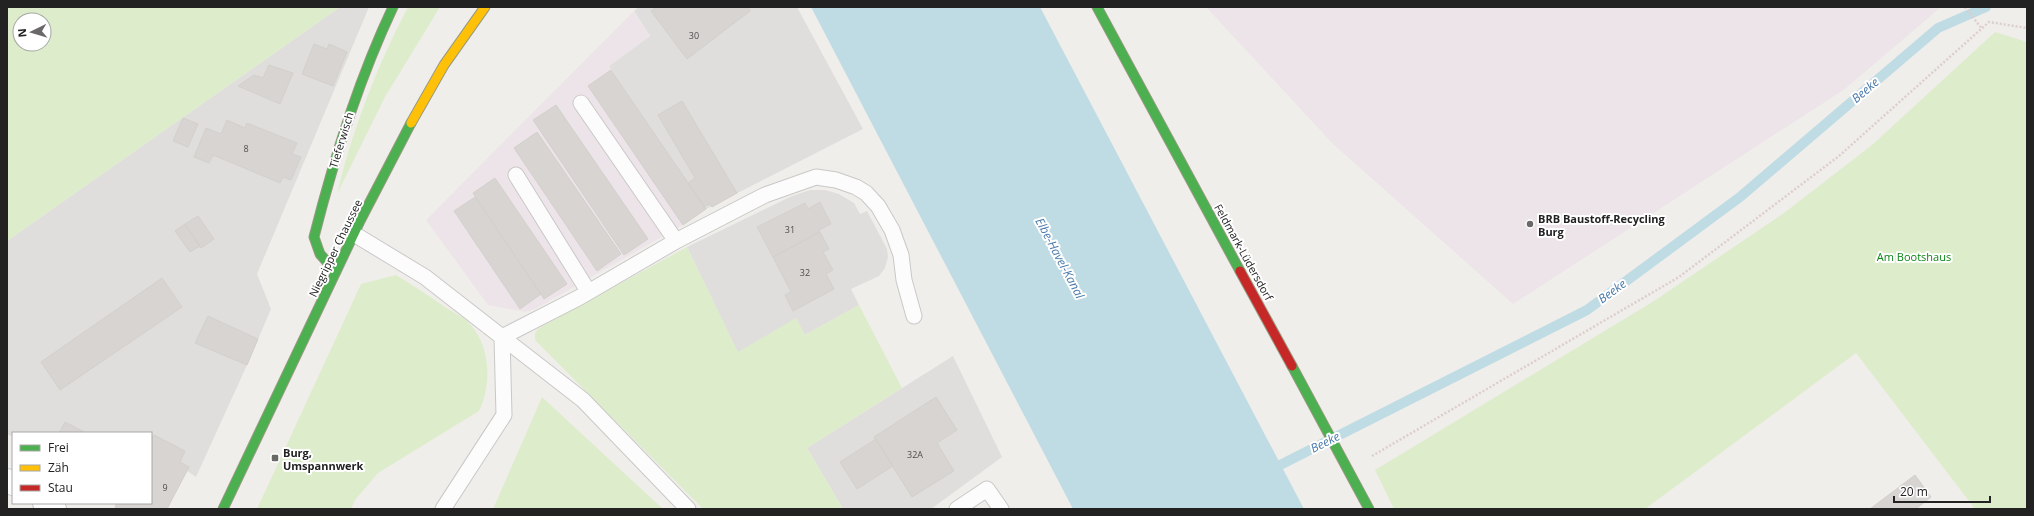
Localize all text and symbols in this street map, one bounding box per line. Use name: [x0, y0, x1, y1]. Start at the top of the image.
north arrow: [12, 12, 52, 52]
text: N: [14, 28, 29, 38]
house number: 30: [689, 29, 699, 42]
water label: Beeke: [1848, 73, 1882, 107]
street label: Tieferwisch: [325, 110, 357, 170]
house number: 8: [243, 142, 249, 155]
street label: Niegripper Chaussee: [305, 197, 365, 299]
street label: Feldmark-Lüdersdorf: [1211, 201, 1277, 304]
place label: BRB Baustoff-Recycling Burg: [1538, 211, 1666, 239]
water label: Elbe-Havel-Kanal: [1032, 215, 1089, 302]
marker: BRB Baustoff-Recycling Burg: [1525, 219, 1535, 229]
house number: 31: [785, 223, 795, 236]
park label: Am Bootshaus: [1877, 249, 1951, 264]
house number: 32: [800, 266, 810, 279]
water label: Beeke: [1594, 275, 1630, 307]
water label: Beeke: [1307, 427, 1343, 457]
legend: [12, 432, 152, 504]
text: Frei: [48, 439, 69, 456]
place label: Burg, Umspannwerk: [283, 445, 364, 473]
house number: 32A: [907, 448, 923, 461]
marker: Burg, Umspannwerk: [270, 453, 280, 463]
text: Zäh: [48, 459, 69, 476]
scale bar: [1894, 478, 1990, 504]
text: Stau: [48, 479, 73, 496]
house number: 9: [162, 481, 168, 494]
text: 20 m: [1900, 483, 1928, 500]

